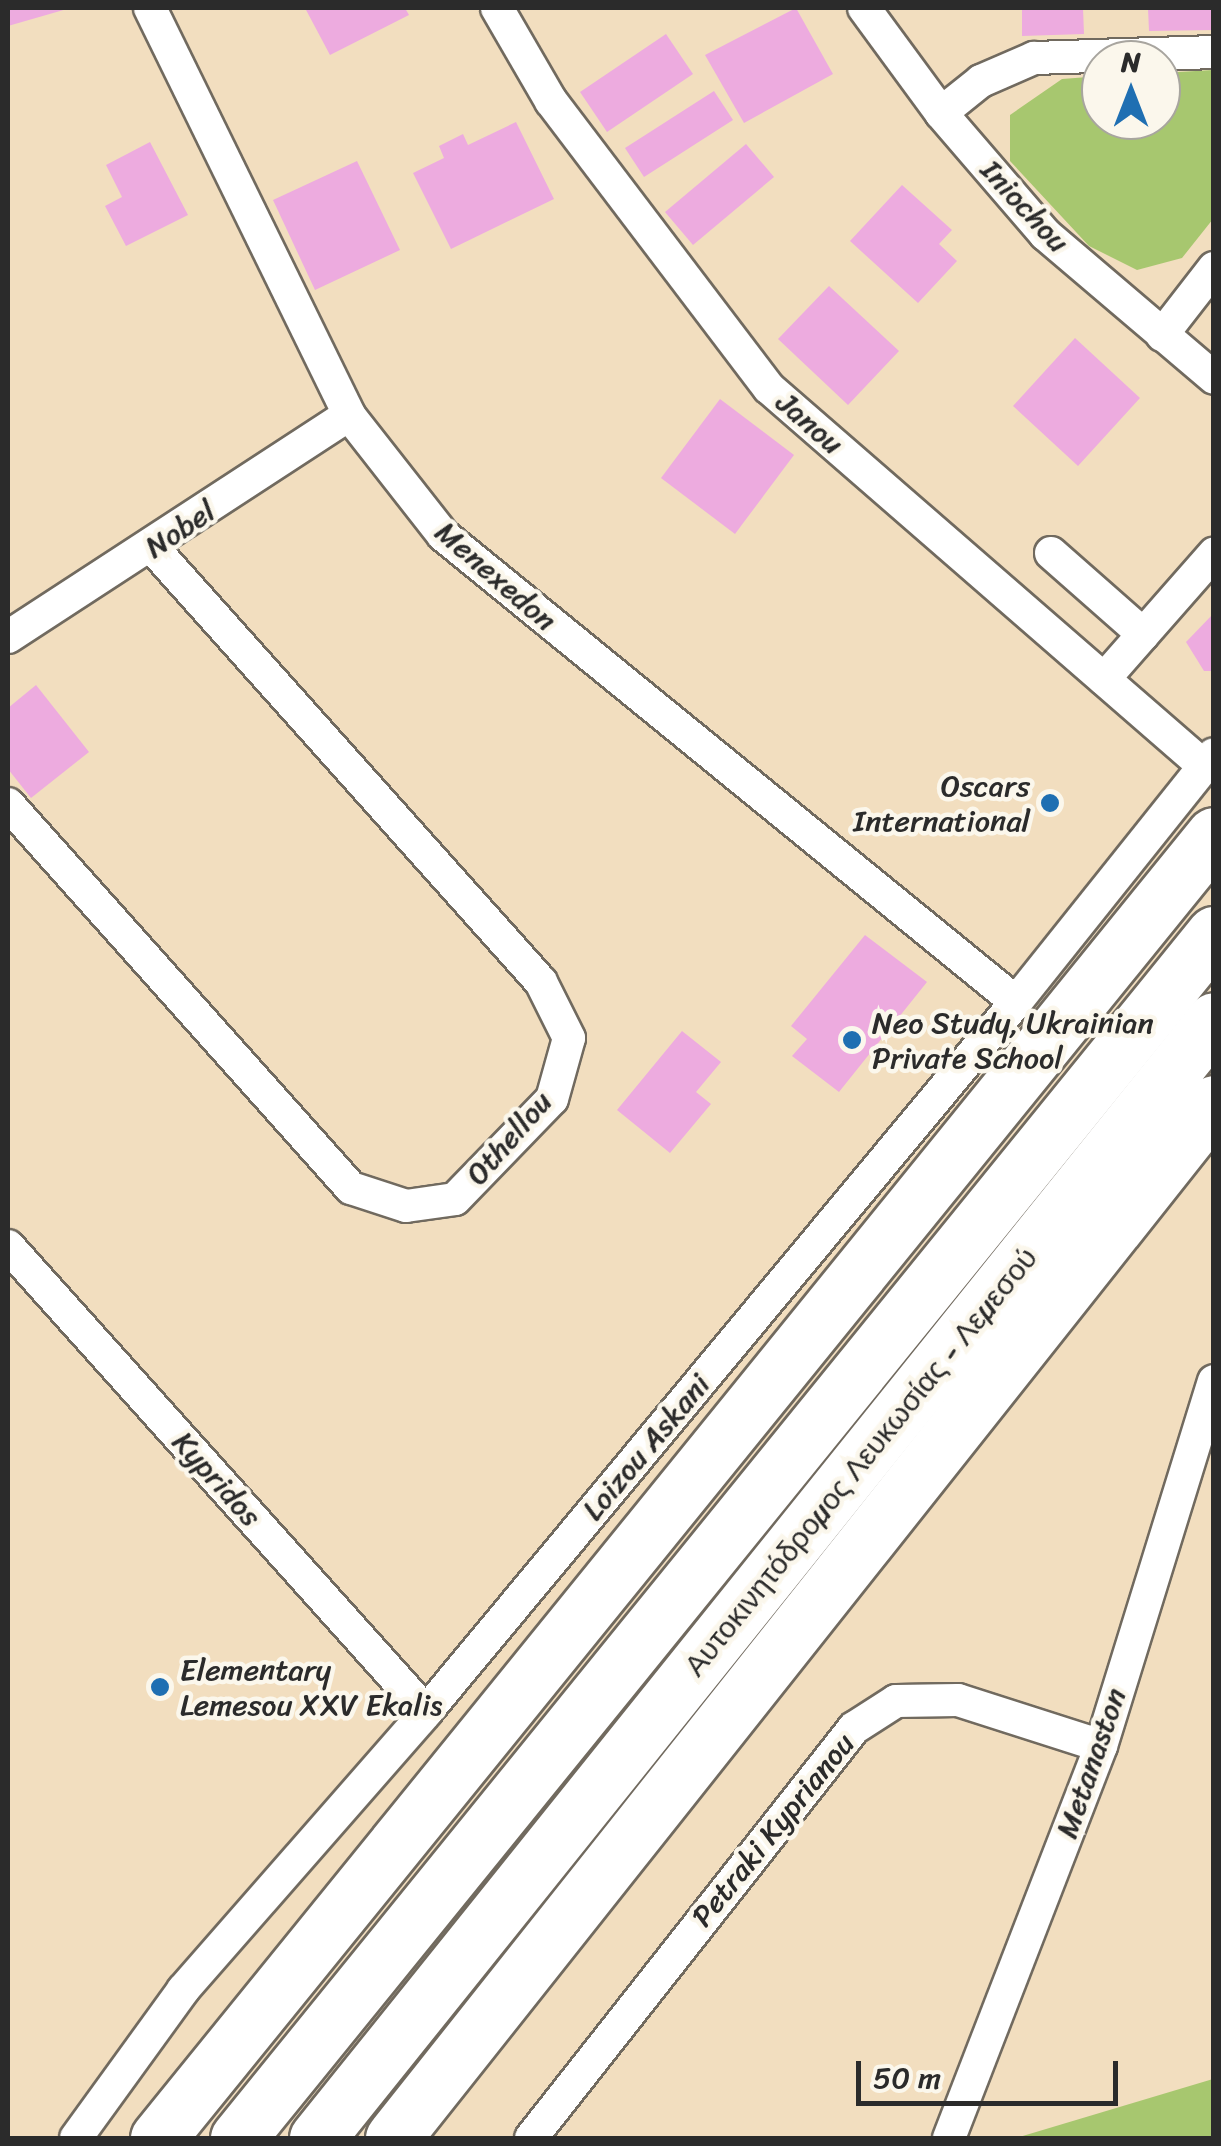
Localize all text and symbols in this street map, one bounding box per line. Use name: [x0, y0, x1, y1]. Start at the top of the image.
text: N: [1121, 37, 1141, 86]
north arrow: [1081, 40, 1181, 140]
street label: Iniochou: [973, 152, 1077, 260]
street label: Janou: [769, 384, 851, 462]
street label: Nobel: [138, 493, 222, 565]
street label: Menexedon: [428, 514, 564, 638]
place label: Oscars International: [853, 768, 1030, 838]
marker: Oscars International: [1039, 792, 1061, 814]
place label: Neo Study, Ukrainian Private School: [872, 1005, 1154, 1076]
marker: Neo Study, Ukrainian Private School: [841, 1029, 863, 1051]
street label: Othellou: [459, 1084, 559, 1192]
street label: Αυτοκινητόδρομος Λευκωσίας - Λεμεσού: [677, 1241, 1045, 1683]
street label: Loizou Askani: [575, 1367, 717, 1527]
street label: Kypridos: [165, 1424, 269, 1534]
place label: Elementary Lemesou XXV Ekalis: [180, 1652, 442, 1722]
marker: Elementary Lemesou XXV Ekalis: [149, 1676, 171, 1698]
street label: Metanaston: [1049, 1683, 1133, 1843]
street label: Petraki Kyprianou: [684, 1726, 862, 1934]
scale bar: [861, 2041, 1124, 2103]
text: 50 m: [873, 2051, 941, 2105]

